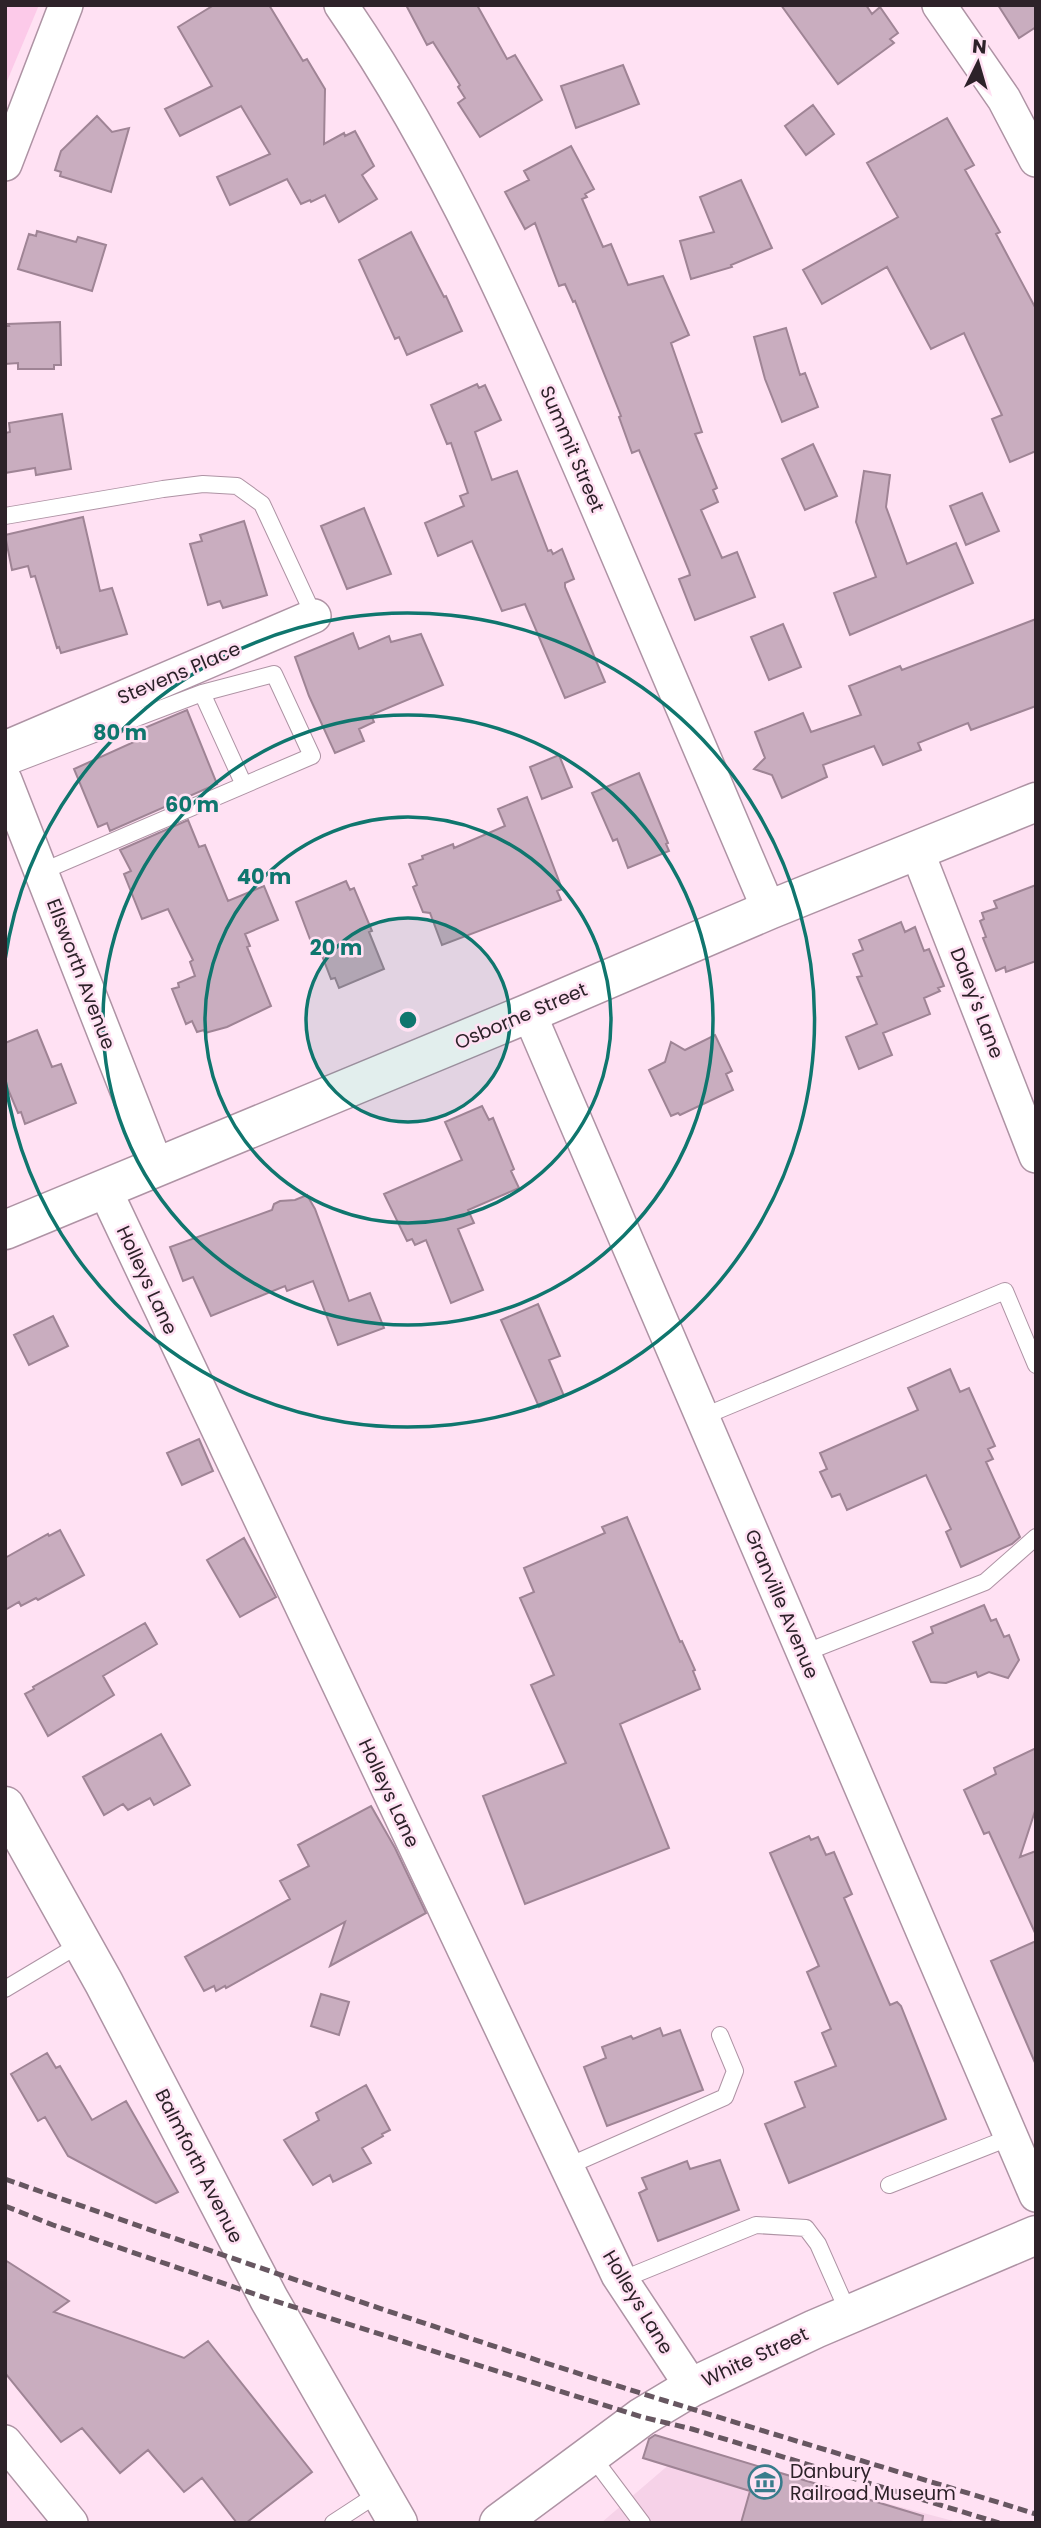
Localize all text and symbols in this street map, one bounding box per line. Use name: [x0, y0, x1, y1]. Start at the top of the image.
north arrow: [943, 28, 1013, 98]
text: N: [971, 32, 988, 61]
street label: Summit Street: [533, 382, 611, 516]
street label: Stevens Place: [113, 635, 245, 711]
text: 80 m: [93, 718, 147, 747]
text: 60 m: [165, 790, 219, 819]
text: 40 m: [237, 862, 291, 891]
street label: Ellsworth Avenue: [40, 895, 122, 1053]
text: 20 m: [310, 933, 362, 962]
street label: Daley's Lane: [944, 944, 1010, 1062]
street label: Osborne Street: [451, 976, 592, 1056]
centre of rings: [396, 1008, 420, 1032]
street label: Holleys Lane: [110, 1221, 184, 1339]
street label: Granville Avenue: [738, 1525, 826, 1683]
street label: Holleys Lane: [352, 1734, 426, 1852]
street label: Balmforth Avenue: [148, 2084, 250, 2248]
street label: Holleys Lane: [596, 2245, 680, 2359]
street label: White Street: [697, 2320, 813, 2393]
place label: Danbury Railroad Museum: [790, 2458, 956, 2507]
museum icon: Danbury Railroad Museum: [746, 2463, 784, 2501]

